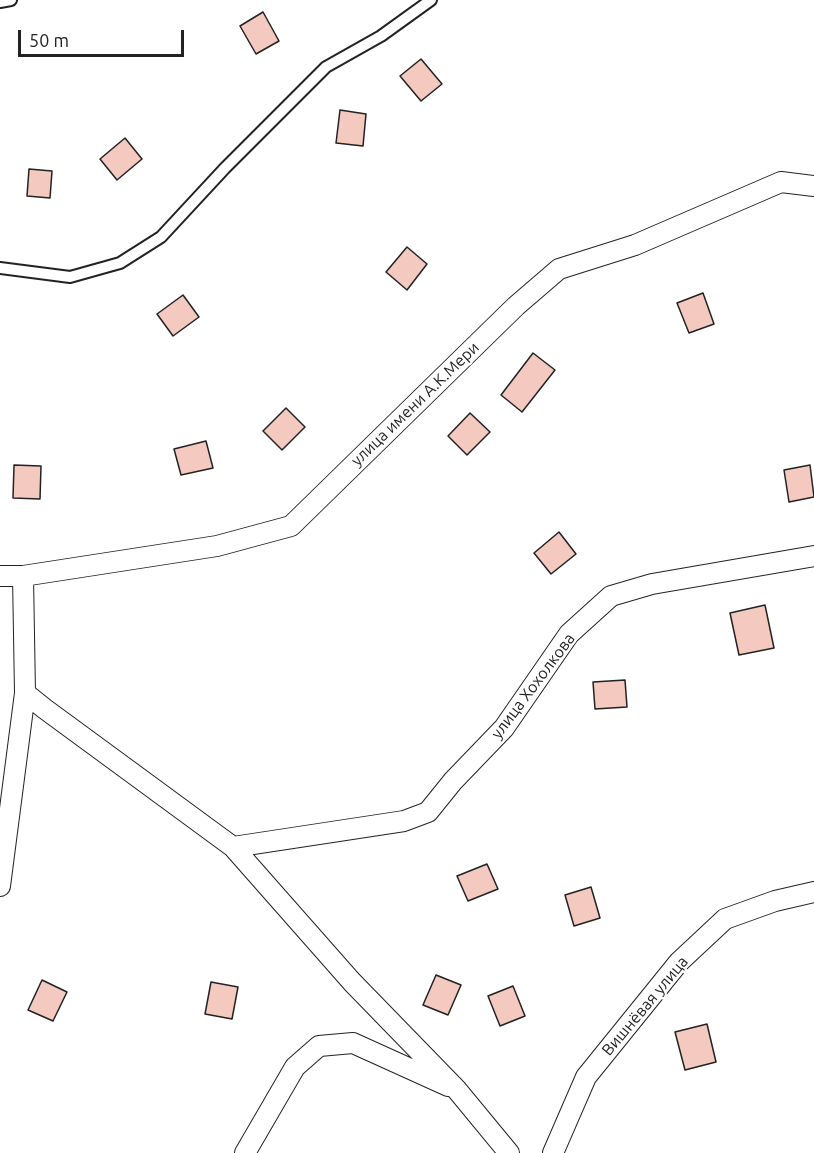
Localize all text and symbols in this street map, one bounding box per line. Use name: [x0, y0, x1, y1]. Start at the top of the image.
scale bar: [21, 18, 188, 56]
text: 50 m: [29, 30, 69, 50]
street label: улица имени А.К.Мери: [347, 338, 483, 470]
street label: улица Хохолкова: [487, 629, 579, 743]
street label: Вишнёвая улица: [598, 952, 692, 1060]

